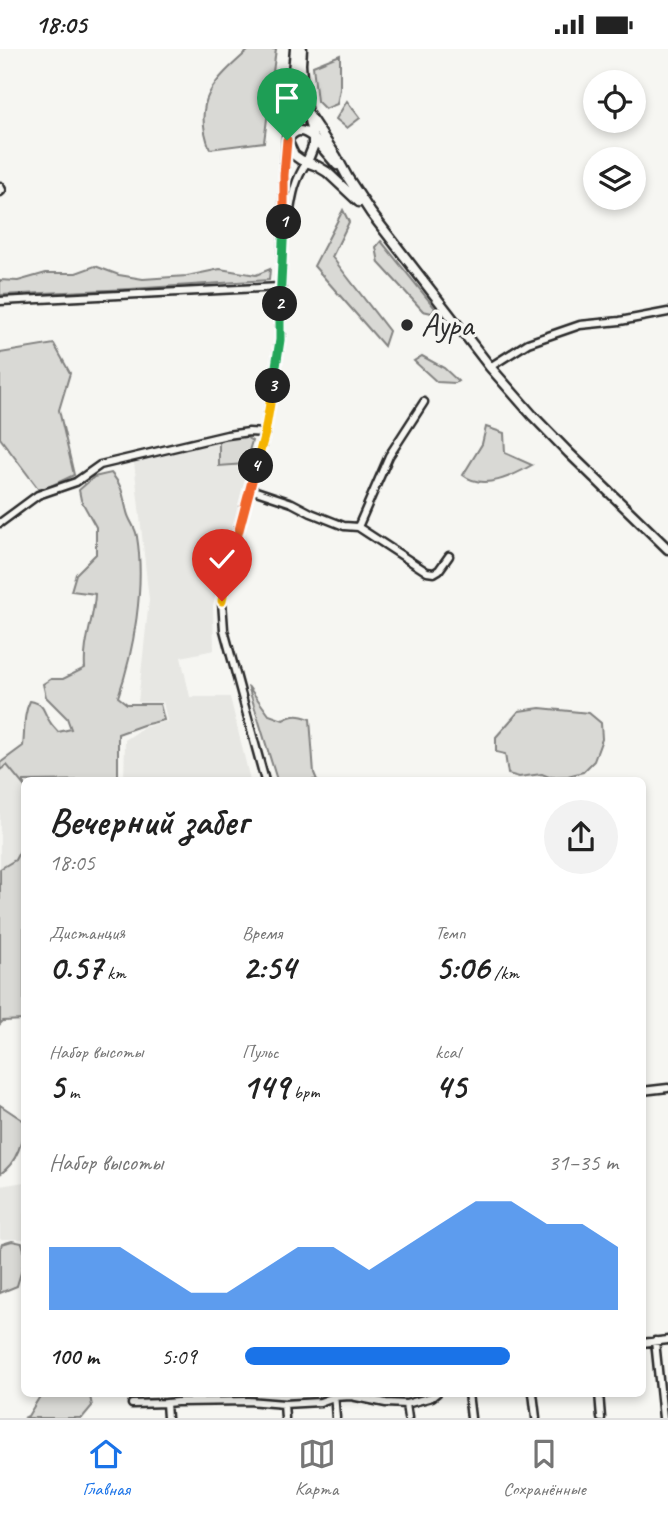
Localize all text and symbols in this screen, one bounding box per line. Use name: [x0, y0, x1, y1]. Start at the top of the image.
text: 18:05: [35, 8, 87, 41]
pin: [257, 68, 317, 140]
map controls: [583, 70, 646, 210]
button: locate: [583, 70, 646, 133]
icon: arrive: [268, 79, 306, 117]
button: layers: [583, 147, 646, 210]
pin: 1: [266, 205, 302, 239]
text: 1: [279, 209, 288, 233]
pin: 2: [262, 287, 298, 321]
text: 2: [275, 291, 284, 315]
place label: Аура: [421, 304, 475, 346]
marker: Аура: [399, 317, 415, 333]
pin: 3: [256, 369, 290, 403]
text: 3: [268, 373, 277, 397]
pin: 4: [238, 449, 274, 483]
text: 4: [251, 453, 260, 477]
pin: [192, 529, 252, 601]
icon: check: [203, 540, 241, 578]
text: Вечерний забег: [49, 798, 248, 845]
button: share: [544, 800, 618, 874]
text: 18:05: [49, 848, 95, 877]
text: Дистанция: [49, 921, 125, 945]
text: Время: [242, 921, 282, 945]
text: Темп: [435, 921, 466, 945]
text: 0.57: [49, 945, 102, 990]
text: 2:54: [242, 945, 296, 990]
text: 5:06: [435, 945, 489, 990]
text: km: [102, 961, 126, 985]
text: /km: [489, 961, 519, 985]
text: Набор высоты: [49, 1040, 143, 1064]
text: Пульс: [242, 1040, 279, 1064]
text: kcal: [435, 1040, 460, 1064]
text: 5: [49, 1064, 64, 1109]
text: 149: [242, 1064, 289, 1109]
text: 45: [435, 1064, 466, 1109]
text: m: [64, 1080, 79, 1104]
text: bpm: [289, 1080, 320, 1104]
text: Набор высоты: [49, 1148, 163, 1177]
text: 31–35 m: [548, 1148, 618, 1177]
text: 100 m: [49, 1342, 99, 1371]
text: 5:09: [161, 1342, 197, 1371]
tab: Главная: [82, 1435, 130, 1501]
tab: Карта: [295, 1435, 338, 1501]
tab: Сохранённые: [503, 1435, 586, 1501]

